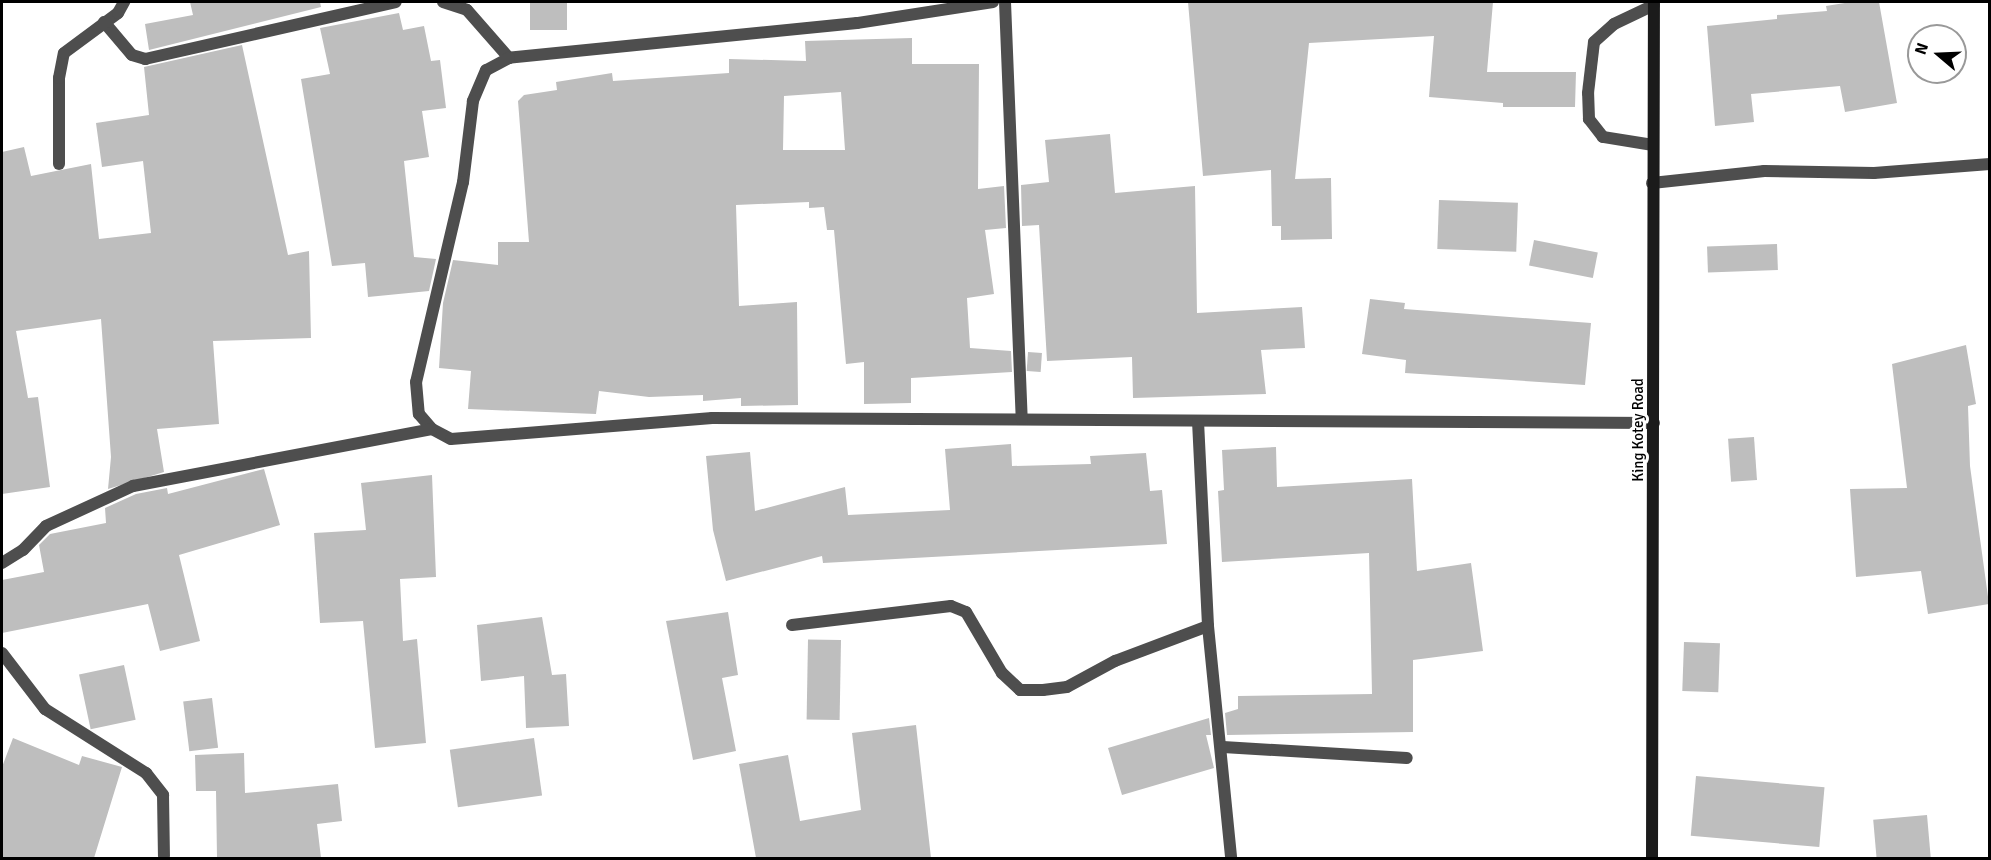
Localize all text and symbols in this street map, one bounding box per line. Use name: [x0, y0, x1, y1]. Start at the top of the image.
north arrow: [1907, 24, 1967, 84]
text: N: [1911, 40, 1933, 57]
street label: King Kotey Road: [1630, 378, 1648, 482]

